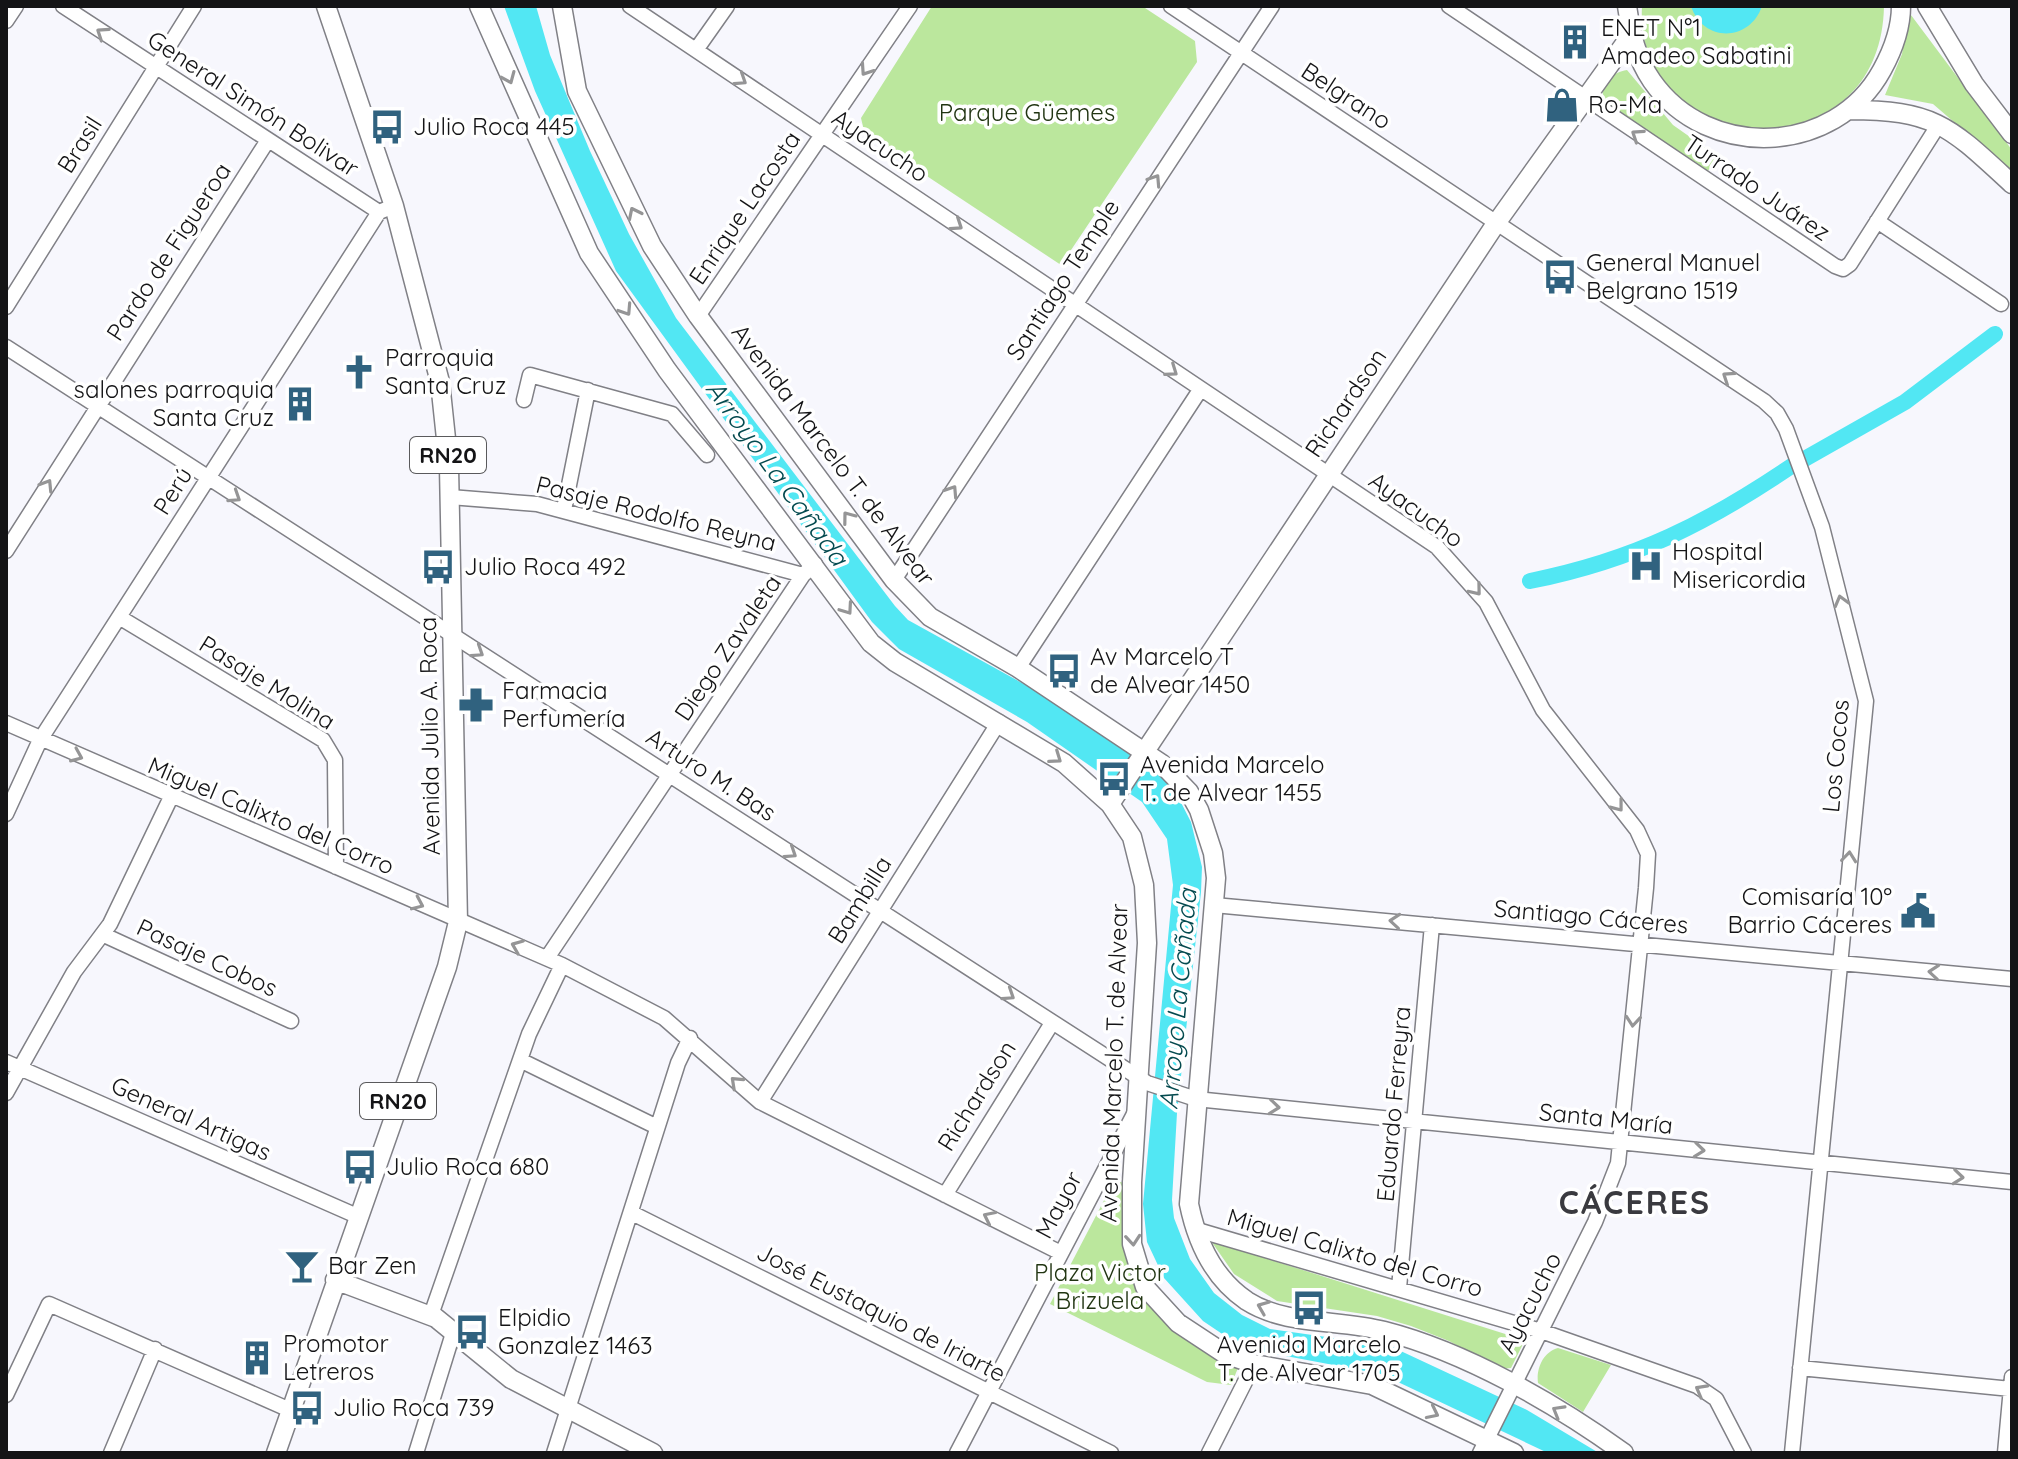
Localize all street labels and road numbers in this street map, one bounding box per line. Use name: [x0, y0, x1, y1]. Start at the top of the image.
street label: General Simón Bolivar: [142, 24, 365, 183]
street label: Belgrano: [1296, 55, 1397, 135]
street label: Ayacucho: [827, 102, 934, 188]
street label: Brasil: [50, 111, 108, 178]
street label: Enrique Lacosta: [682, 125, 806, 290]
street label: Turrado Juárez: [1679, 127, 1836, 247]
street label: Pardo de Figueroa: [99, 157, 237, 346]
street label: Santiago Temple: [999, 193, 1125, 366]
street label: Avenida Marcelo T. de Alvear: [726, 318, 942, 591]
street label: Richardson: [1298, 342, 1392, 463]
road number: RN20: [410, 437, 486, 473]
street label: Perú: [146, 461, 198, 520]
street label: Ayacucho: [1363, 465, 1470, 554]
street label: Pasaje Rodolfo Reyna: [533, 469, 779, 557]
street label: Diego Zavaleta: [667, 569, 787, 726]
street label: Avenida Julio A. Roca: [412, 616, 446, 856]
street label: Pasaje Molina: [194, 628, 341, 736]
street label: Los Cocos: [1815, 698, 1855, 814]
street label: Arturo M. Bas: [641, 721, 782, 827]
street label: Miguel Calixto del Corro: [144, 750, 399, 881]
street label: Bambilla: [821, 850, 898, 949]
street label: Santiago Cáceres: [1493, 893, 1690, 939]
street label: Avenida Marcelo T. de Alvear: [1092, 903, 1134, 1223]
street label: Pasaje Cobos: [132, 911, 283, 1003]
street label: Eduardo Ferreyra: [1370, 1005, 1416, 1203]
street label: Richardson: [930, 1035, 1022, 1156]
street label: General Artigas: [107, 1069, 276, 1167]
road number: RN20: [360, 1083, 436, 1119]
street label: Santa María: [1538, 1096, 1675, 1140]
street label: Mayor: [1028, 1166, 1088, 1243]
street label: Miguel Calixto del Corro: [1224, 1201, 1487, 1303]
street label: José Eustaquio de Iriarte: [752, 1236, 1011, 1388]
street label: Ayacucho: [1491, 1247, 1567, 1358]

